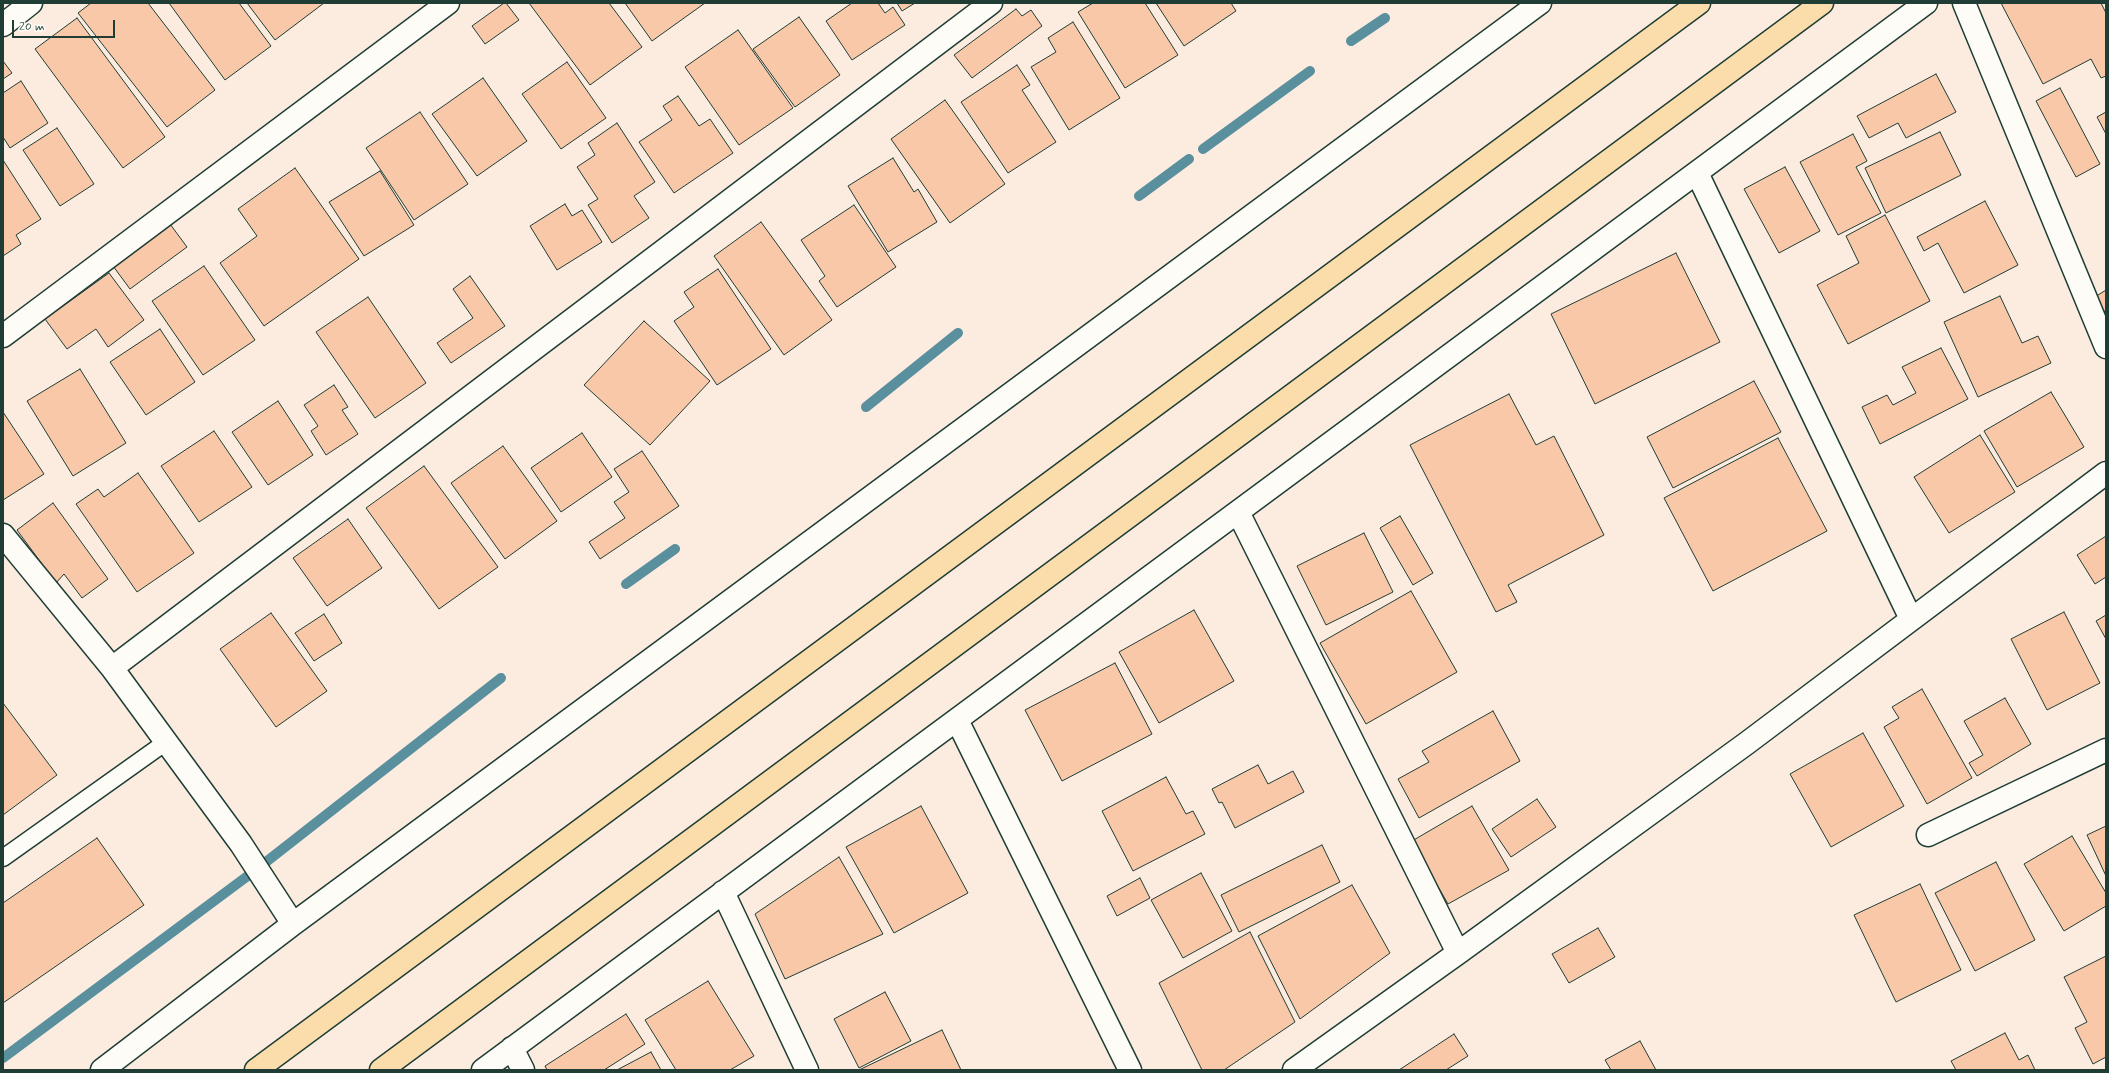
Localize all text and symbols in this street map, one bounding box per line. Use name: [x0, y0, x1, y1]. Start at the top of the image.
scale bar: [14, 12, 117, 38]
text: 20 m: [19, 19, 45, 35]

